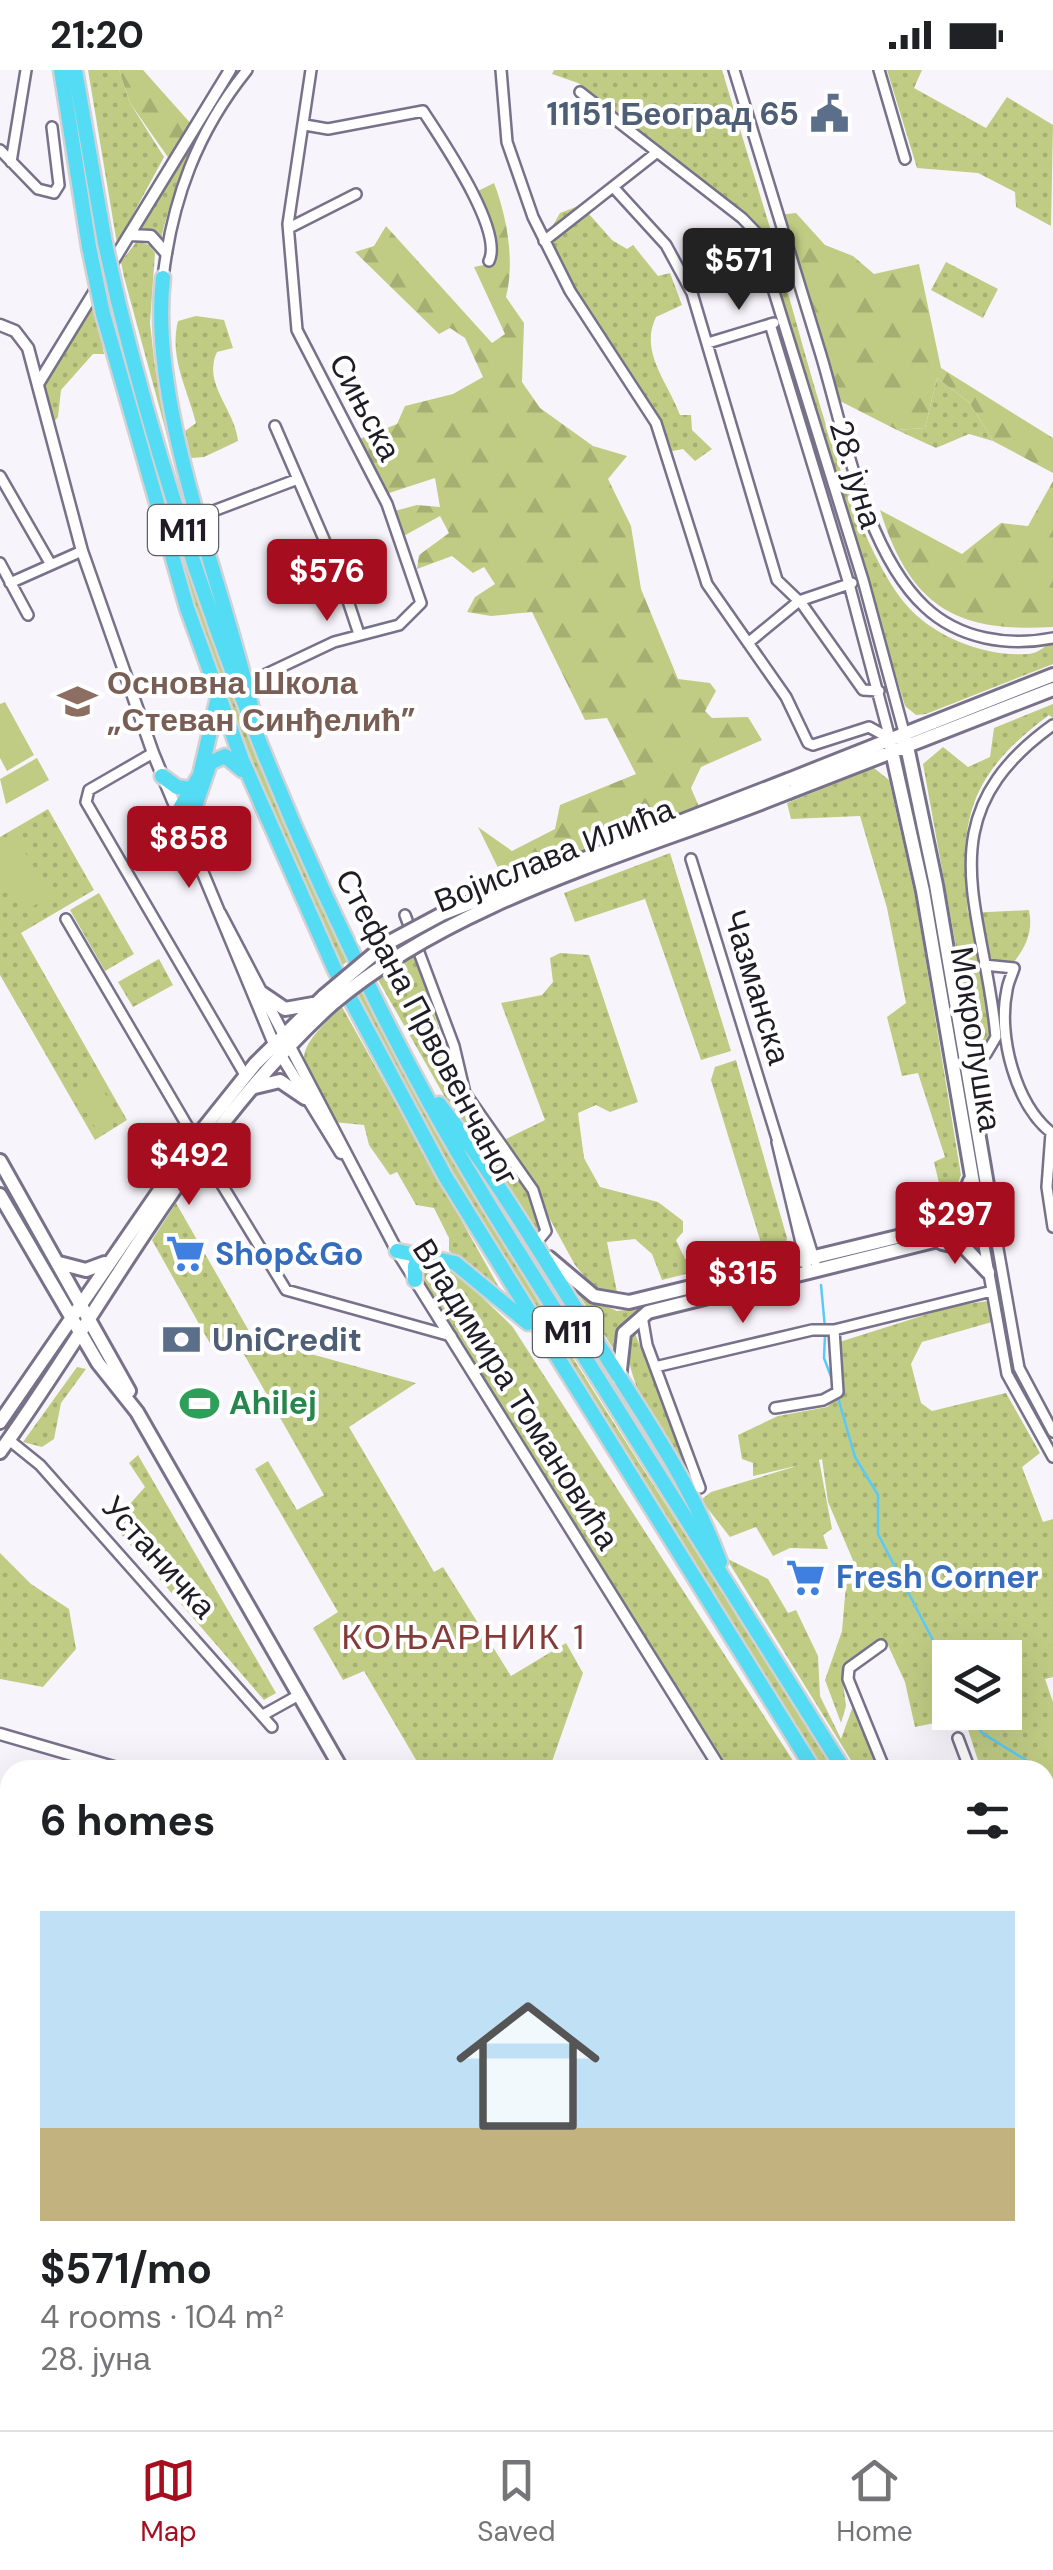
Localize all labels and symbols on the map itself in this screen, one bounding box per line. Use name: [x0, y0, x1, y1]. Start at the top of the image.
place label: 11151 Београд 65: [547, 93, 799, 135]
public building icon: 11151 Београд 65: [808, 93, 850, 135]
pin: $571: [680, 228, 798, 313]
street label: Сињска: [319, 346, 411, 468]
street label: 28. јуна: [820, 415, 892, 533]
road number: M11: [148, 505, 218, 555]
pin: $576: [268, 539, 386, 624]
place label: Основна Школа „Стеван Синђелић”: [107, 662, 416, 741]
school or university icon: Основна Школа „Стеван Синђелић”: [56, 680, 98, 722]
street label: Војислава Илића: [428, 788, 680, 922]
pin: $858: [130, 806, 248, 891]
street label: Стефана Првовенчаног: [326, 862, 528, 1192]
street label: Чазманска: [714, 905, 800, 1070]
street label: Мокролушка: [941, 944, 1011, 1135]
pin: $492: [130, 1123, 248, 1208]
pin: $297: [896, 1182, 1014, 1267]
street label: Владимира Томановића: [403, 1231, 629, 1557]
supermarket icon: Shop&Go: [164, 1233, 206, 1275]
place label: Shop&Go: [215, 1233, 364, 1275]
pin: $315: [684, 1241, 802, 1326]
road number: M11: [533, 1307, 603, 1357]
bank icon: UniCredit: [161, 1319, 203, 1361]
place label: UniCredit: [212, 1319, 362, 1361]
sports icon: Ahilej: [178, 1382, 220, 1424]
place label: Ahilej: [229, 1382, 317, 1424]
street label: Устаничка: [93, 1487, 225, 1627]
supermarket icon: Fresh Corner: [785, 1556, 827, 1598]
place label: Fresh Corner: [836, 1556, 1039, 1598]
district label: КОЊАРНИК 1: [341, 1614, 587, 1660]

